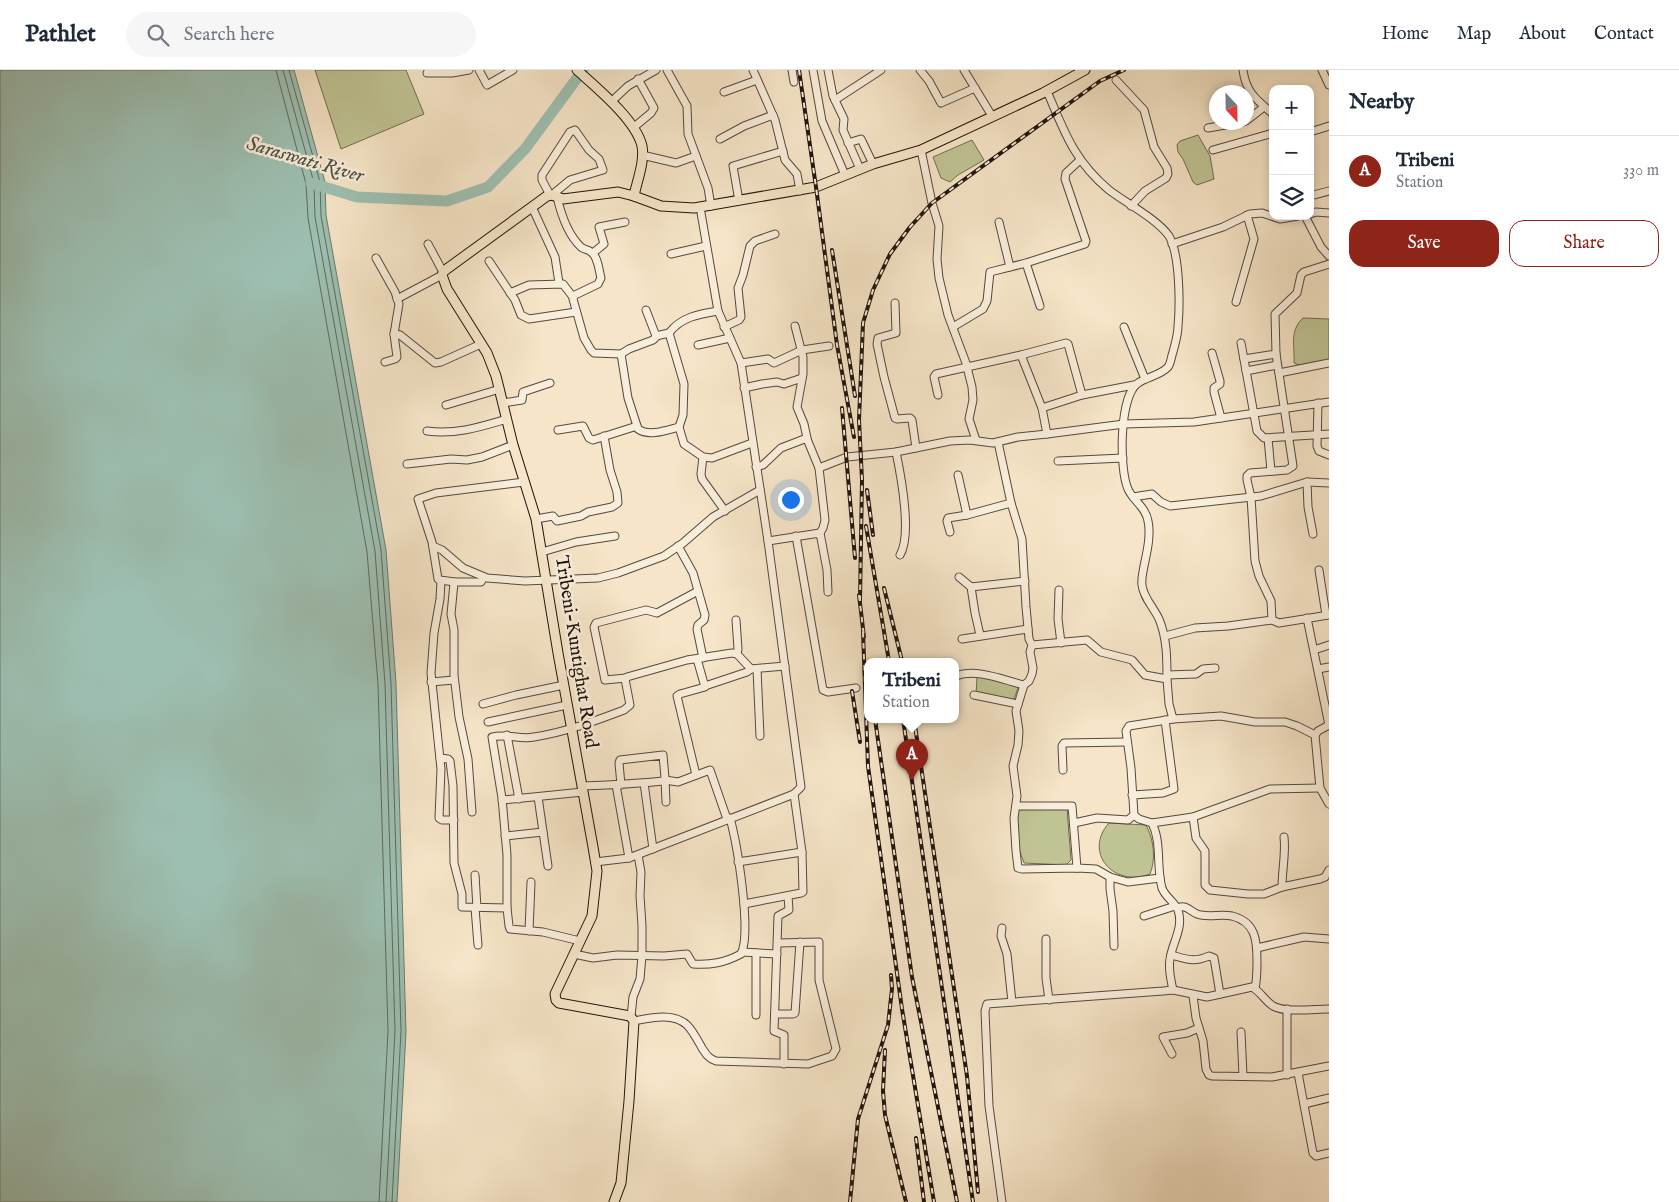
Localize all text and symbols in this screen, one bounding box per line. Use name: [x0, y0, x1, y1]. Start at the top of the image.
search box: [126, 12, 476, 57]
text: Pathlet: [25, 19, 96, 50]
icon: search: [144, 21, 172, 49]
text: Search here: [184, 23, 274, 47]
text: Home: [1382, 23, 1429, 46]
text: Map: [1457, 23, 1491, 46]
text: About: [1519, 23, 1566, 46]
text: Contact: [1594, 23, 1654, 46]
north arrow: [1209, 85, 1254, 130]
map controls: [1269, 85, 1314, 220]
button: +: [1269, 85, 1314, 130]
text: Nearby: [1349, 89, 1414, 116]
button: −: [1269, 130, 1314, 175]
water label: Saraswati River: [243, 131, 368, 189]
text: Tribeni: [1396, 149, 1454, 173]
text: A: [1360, 161, 1370, 181]
text: 330 m: [1623, 161, 1659, 181]
text: Station: [1396, 173, 1443, 193]
button: layers: [1269, 175, 1314, 220]
button: Save: [1349, 220, 1499, 267]
button: Share: [1509, 220, 1659, 267]
your location: [778, 487, 804, 513]
street label: Tribeni-Kuntighat Road: [549, 554, 603, 751]
popup: [864, 658, 959, 723]
text: Tribeni: [882, 669, 941, 693]
text: Station: [882, 693, 930, 713]
pin: A: [896, 739, 928, 780]

